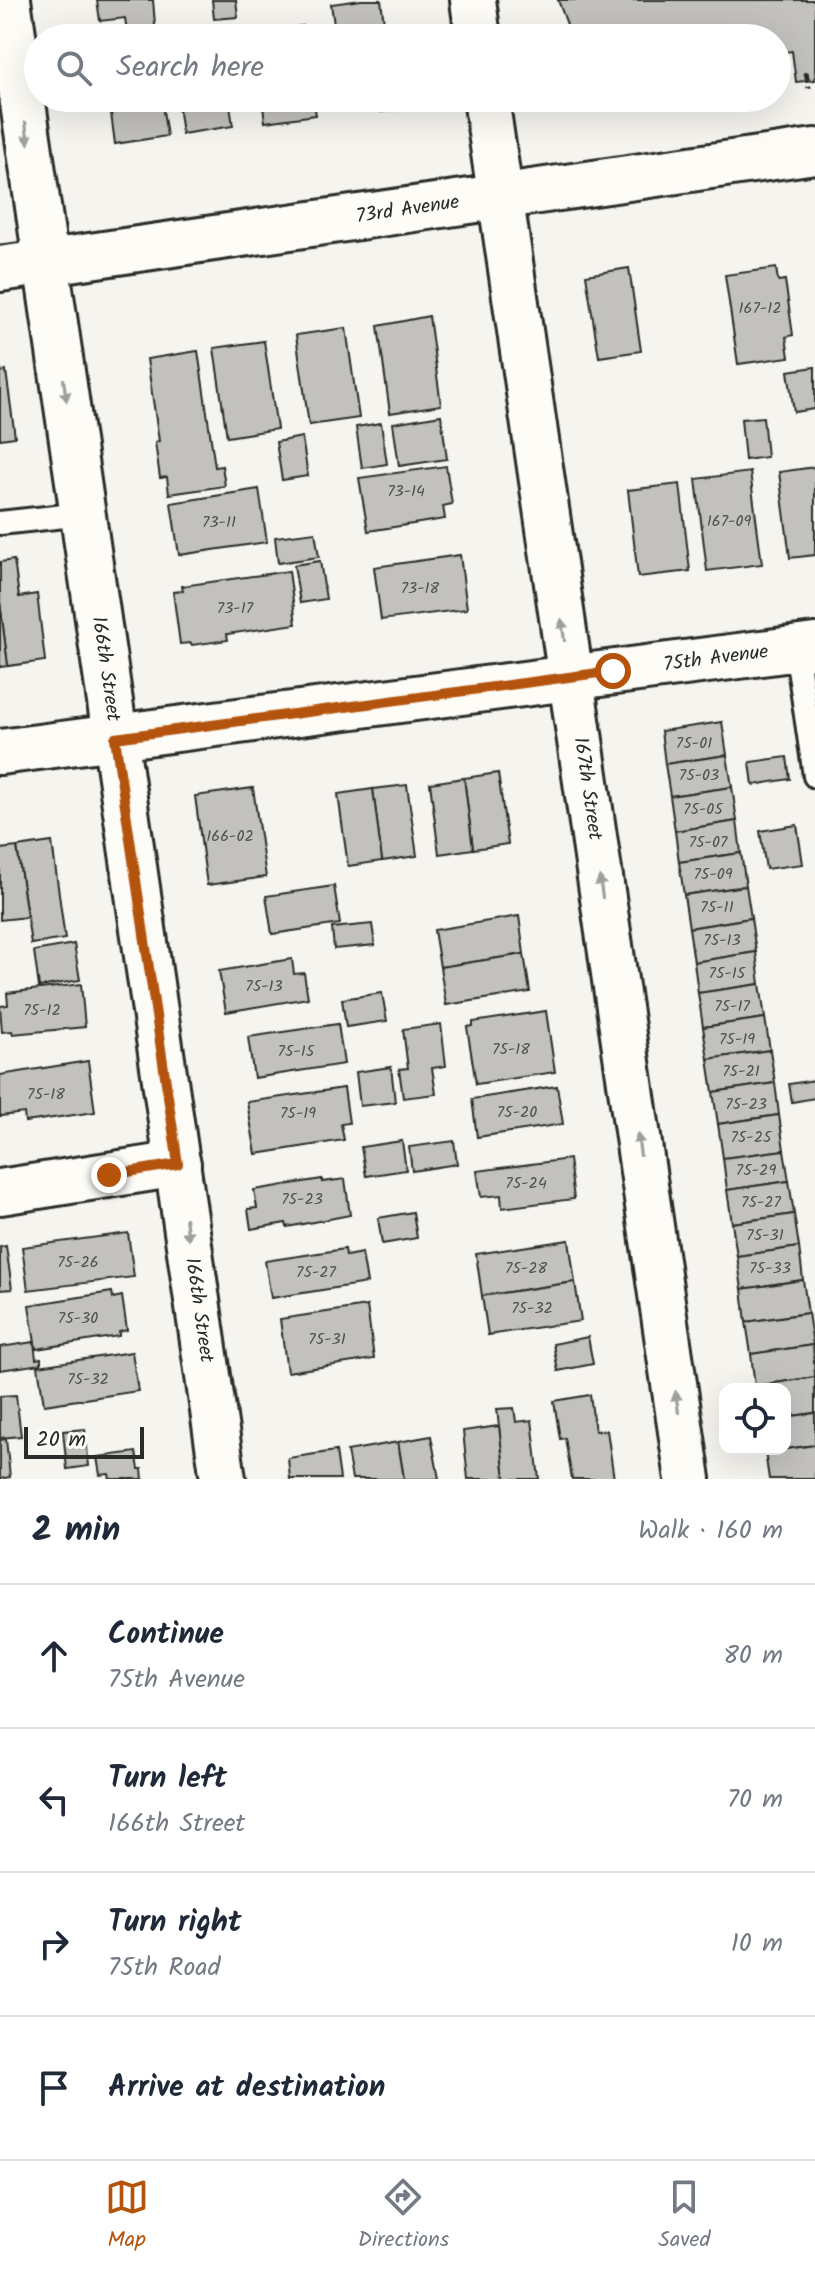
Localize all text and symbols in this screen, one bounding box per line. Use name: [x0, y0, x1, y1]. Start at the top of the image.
search box: [24, 24, 791, 112]
text: Search here: [116, 44, 264, 92]
icon: search: [52, 46, 96, 90]
one-way arrow: [21, 120, 34, 145]
street label: 73rd Avenue: [354, 187, 462, 233]
house number: 167-12: [739, 296, 781, 321]
one-way arrow: [59, 378, 72, 403]
house number: 73-14: [387, 479, 425, 504]
house number: 167-09: [707, 509, 751, 534]
house number: 73-11: [202, 510, 236, 535]
house number: 73-18: [401, 576, 440, 601]
house number: 73-17: [217, 596, 254, 621]
street label: 166th Street: [82, 614, 129, 724]
one-way arrow: [556, 617, 569, 642]
street label: 75th Avenue: [662, 636, 770, 682]
route start: [595, 653, 631, 689]
house number: 75-01: [676, 731, 712, 756]
street label: 167th Street: [564, 735, 610, 843]
house number: 75-03: [679, 763, 719, 788]
house number: 75-05: [683, 797, 724, 822]
house number: 166-02: [206, 824, 254, 849]
house number: 75-07: [689, 830, 728, 855]
house number: 75-09: [693, 862, 733, 887]
one-way arrow: [594, 875, 607, 900]
house number: 75-11: [700, 895, 734, 920]
house number: 75-13: [703, 928, 741, 953]
house number: 75-15: [709, 961, 747, 986]
house number: 75-13: [245, 974, 283, 999]
house number: 75-17: [714, 994, 750, 1019]
house number: 75-12: [23, 998, 61, 1023]
house number: 75-19: [719, 1027, 755, 1052]
house number: 75-18: [492, 1037, 530, 1062]
house number: 75-15: [278, 1039, 316, 1064]
house number: 75-21: [722, 1059, 760, 1084]
house number: 75-18: [27, 1082, 65, 1107]
house number: 75-23: [725, 1092, 767, 1117]
house number: 75-20: [497, 1100, 537, 1125]
house number: 75-19: [280, 1101, 316, 1126]
house number: 75-25: [730, 1125, 773, 1150]
one-way arrow: [632, 1132, 645, 1157]
route end: [91, 1157, 127, 1193]
house number: 75-29: [736, 1158, 776, 1183]
house number: 75-24: [505, 1171, 547, 1196]
house number: 75-23: [281, 1187, 323, 1212]
house number: 75-27: [741, 1190, 782, 1215]
one-way arrow: [181, 1217, 194, 1242]
house number: 75-31: [746, 1223, 784, 1248]
house number: 75-26: [57, 1250, 99, 1275]
street label: 166th Street: [175, 1256, 222, 1365]
house number: 75-28: [505, 1256, 547, 1281]
house number: 75-33: [749, 1256, 791, 1281]
house number: 75-27: [296, 1260, 337, 1285]
house number: 75-32: [511, 1296, 553, 1321]
house number: 75-30: [58, 1306, 98, 1331]
house number: 75-31: [308, 1327, 346, 1352]
house number: 75-32: [67, 1367, 109, 1392]
map controls: [719, 1383, 791, 1455]
button: locate: [719, 1383, 791, 1455]
one-way arrow: [670, 1389, 683, 1414]
scale bar: [24, 1423, 144, 1459]
text: 20 m: [36, 1423, 86, 1458]
text: 2 min: [32, 1504, 120, 1558]
text: Walk · 160 m: [638, 1510, 783, 1552]
text: Continue: [108, 1611, 224, 1659]
icon: ahead: [32, 1634, 76, 1678]
text: 80 m: [723, 1635, 783, 1677]
text: 75th Avenue: [108, 1659, 245, 1701]
text: Turn left: [108, 1755, 227, 1803]
icon: left: [32, 1778, 76, 1822]
text: 70 m: [727, 1779, 783, 1821]
text: 166th Street: [108, 1803, 245, 1845]
text: Turn right: [108, 1899, 241, 1947]
icon: right: [32, 1922, 76, 1966]
text: 10 m: [731, 1923, 783, 1965]
text: 75th Road: [108, 1947, 221, 1989]
text: Arrive at destination: [108, 2064, 385, 2112]
icon: arrive: [32, 2066, 76, 2110]
tab: Map: [105, 2175, 149, 2258]
tab: Directions: [358, 2175, 449, 2258]
tab: Saved: [658, 2175, 710, 2258]

